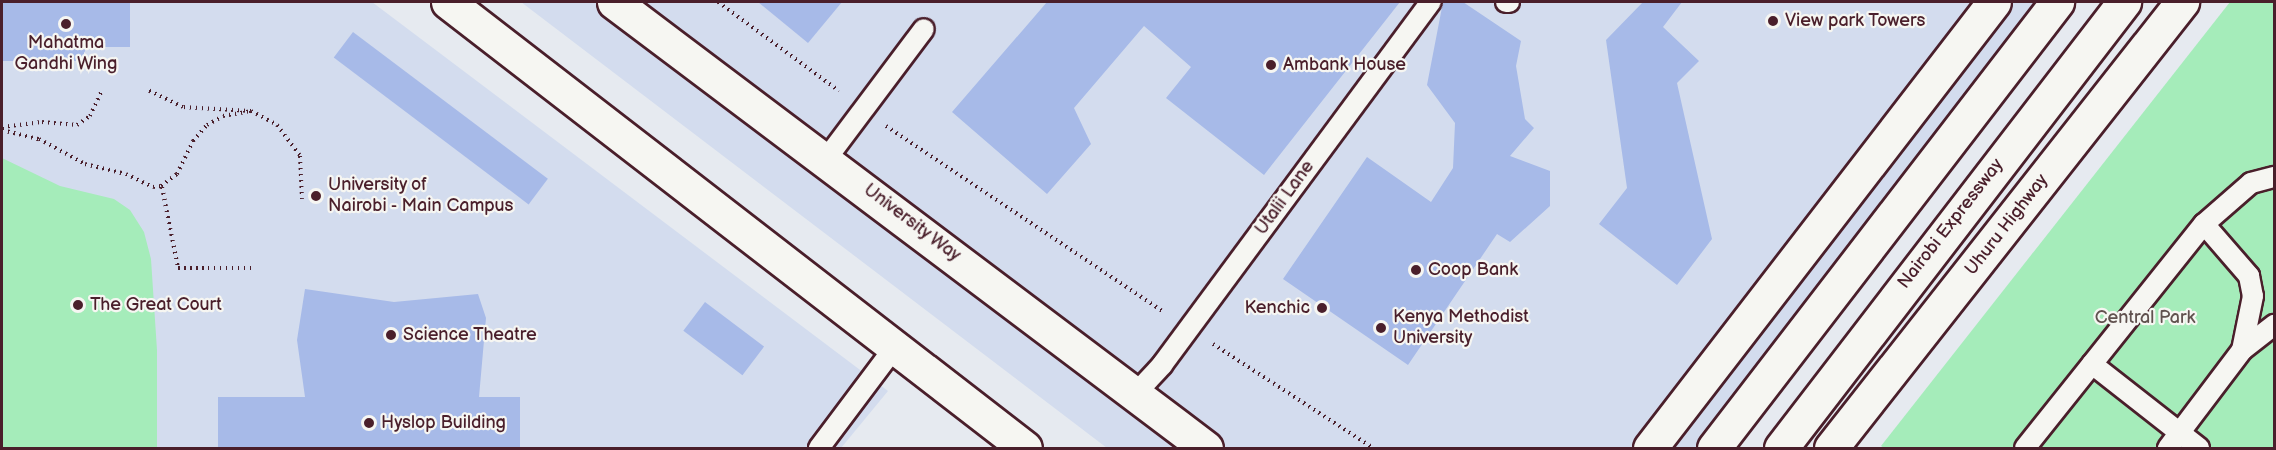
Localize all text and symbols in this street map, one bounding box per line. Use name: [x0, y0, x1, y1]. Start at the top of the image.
place label: View park Towers: [1785, 10, 1926, 32]
marker: View park Towers: [1766, 14, 1780, 28]
marker: Mahatma Gandhi Wing: [59, 17, 73, 31]
place label: Mahatma Gandhi Wing: [14, 33, 118, 76]
place label: Ambank House: [1283, 54, 1406, 76]
marker: Ambank House: [1264, 58, 1278, 72]
street label: Nairobi Expressway: [1894, 155, 2008, 293]
street label: Utalii Lane: [1251, 157, 1319, 239]
street label: Uhuru Highway: [1961, 170, 2053, 280]
place label: University of Nairobi - Main Campus: [328, 175, 515, 218]
street label: University Way: [858, 179, 966, 267]
marker: University of Nairobi - Main Campus: [309, 189, 323, 203]
place label: Coop Bank: [1428, 259, 1518, 281]
marker: Coop Bank: [1409, 263, 1423, 277]
place label: The Great Court: [90, 294, 222, 316]
place label: Kenchic: [1244, 297, 1310, 319]
marker: The Great Court: [71, 298, 85, 312]
marker: Kenchic: [1315, 301, 1329, 315]
place label: Kenya Methodist University: [1393, 307, 1529, 350]
park label: Central Park: [2095, 307, 2195, 329]
marker: Kenya Methodist University: [1374, 321, 1388, 335]
place label: Science Theatre: [403, 324, 537, 346]
marker: Science Theatre: [384, 328, 398, 342]
place label: Hyslop Building: [381, 412, 506, 434]
marker: Hyslop Building: [362, 416, 376, 430]

